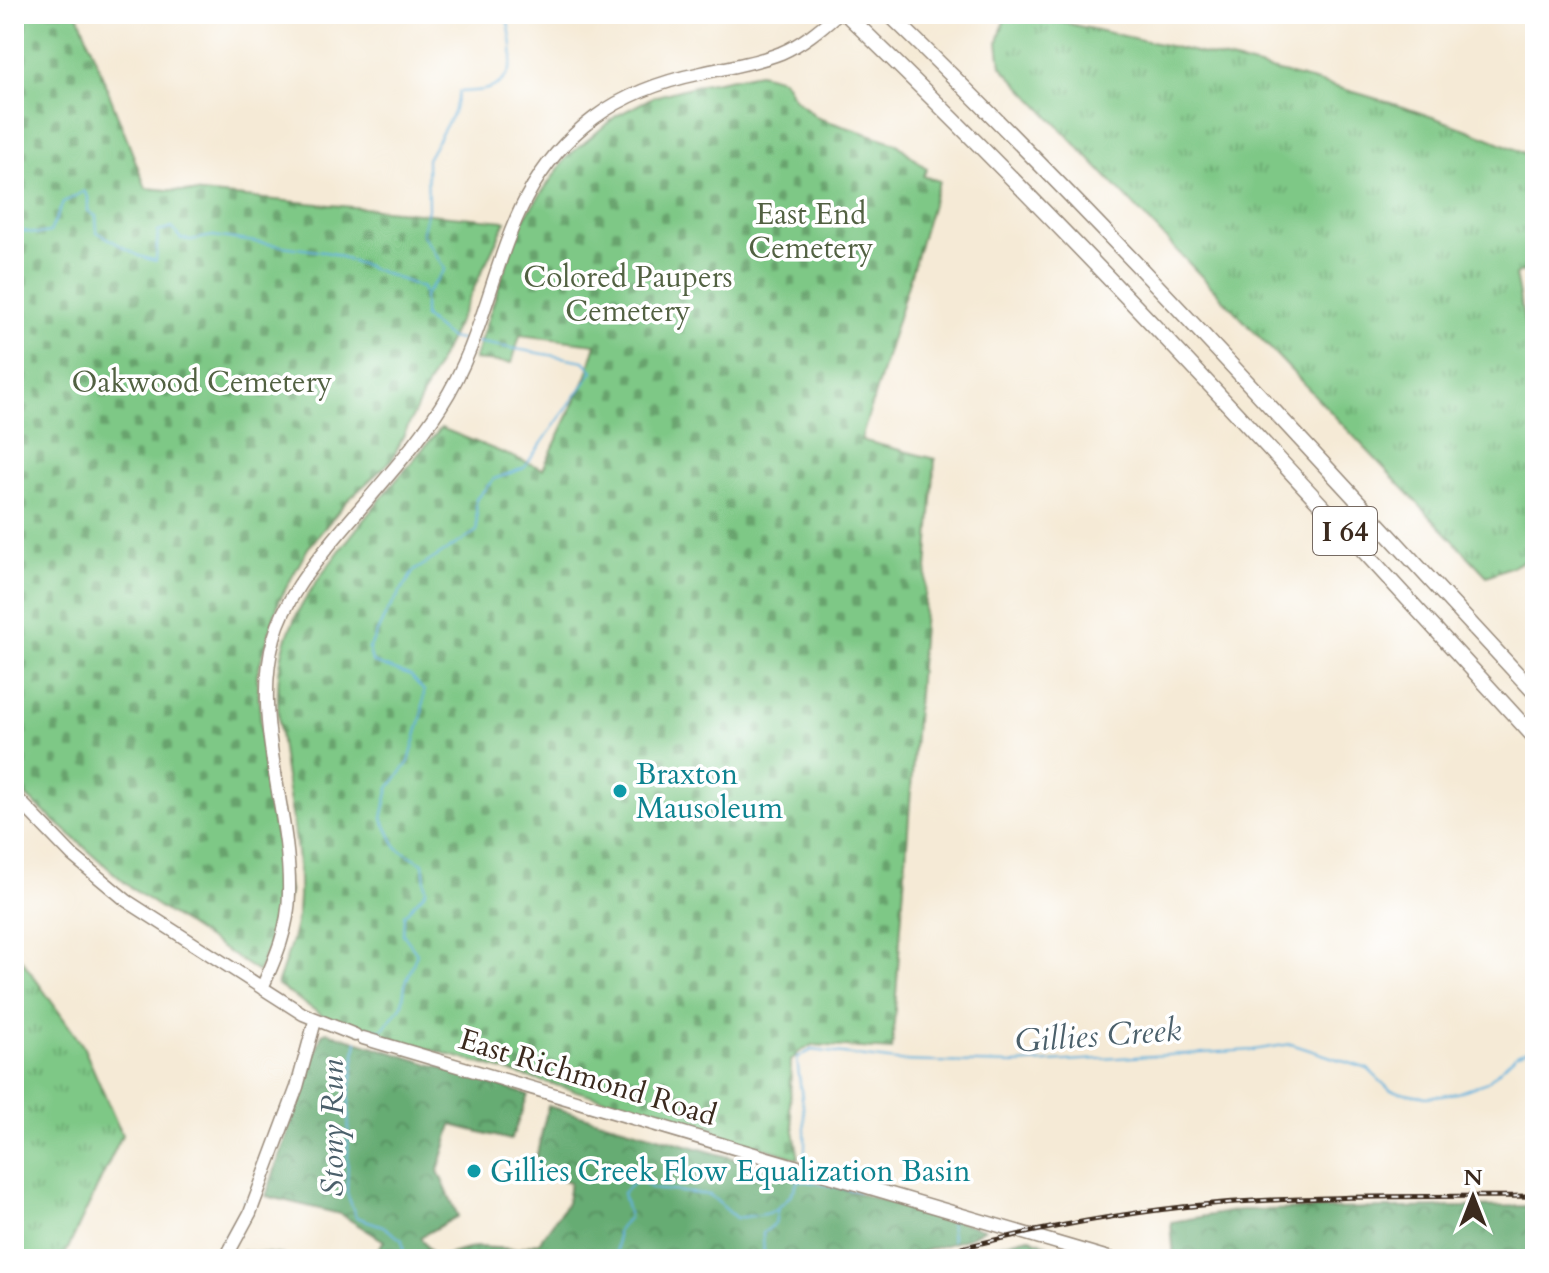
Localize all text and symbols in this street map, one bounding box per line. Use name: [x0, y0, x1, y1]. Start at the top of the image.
park label: East End Cemetery: [748, 194, 874, 269]
park label: Colored Paupers Cemetery: [523, 257, 733, 332]
park label: Oakwood Cemetery: [72, 362, 333, 403]
road number: I 64: [1313, 507, 1377, 555]
place label: Braxton Mausoleum: [636, 754, 784, 829]
marker: Braxton Mausoleum: [611, 782, 629, 800]
water label: Gillies Creek: [1013, 1008, 1183, 1064]
street label: East Richmond Road: [454, 1019, 722, 1136]
water label: Stony Run: [311, 1059, 355, 1197]
place label: Gillies Creek Flow Equalization Basin: [490, 1151, 970, 1192]
north arrow: [1433, 1157, 1513, 1237]
marker: Gillies Creek Flow Equalization Basin: [465, 1162, 483, 1180]
text: N: [1463, 1163, 1483, 1193]

